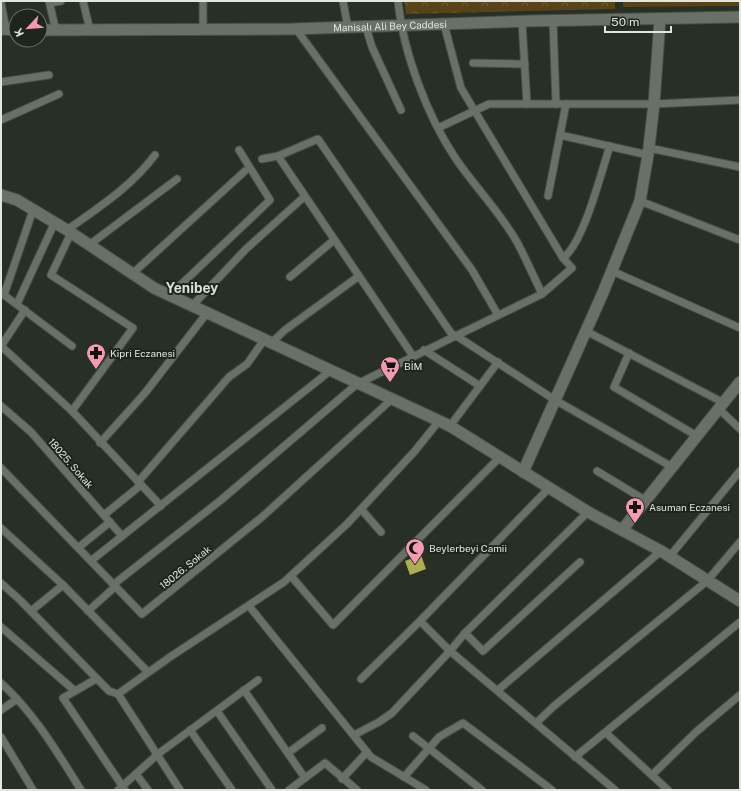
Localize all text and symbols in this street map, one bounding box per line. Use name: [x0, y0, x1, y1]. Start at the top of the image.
north arrow: [8, 8, 48, 48]
scale bar: [605, 8, 671, 34]
text: 50 m: [611, 15, 639, 29]
street label: Manisalı Ali Bey Caddesi: [333, 18, 447, 34]
text: K: [12, 26, 26, 39]
district label: Yenibey: [166, 280, 218, 296]
pharmacy icon: Kipri Eczanesi: [85, 342, 107, 370]
place label: Kipri Eczanesi: [110, 347, 175, 359]
supermarket icon: BİM: [379, 355, 401, 383]
place label: BİM: [404, 360, 422, 372]
street label: 18025. Sokak: [46, 435, 96, 491]
pharmacy icon: Asuman Eczanesi: [624, 496, 646, 524]
place label: Asuman Eczanesi: [649, 501, 730, 513]
mosque icon: Beylerbeyi Camii: [404, 537, 426, 565]
street label: 18026. Sokak: [157, 542, 213, 591]
place label: Beylerbeyi Camii: [429, 542, 507, 554]

